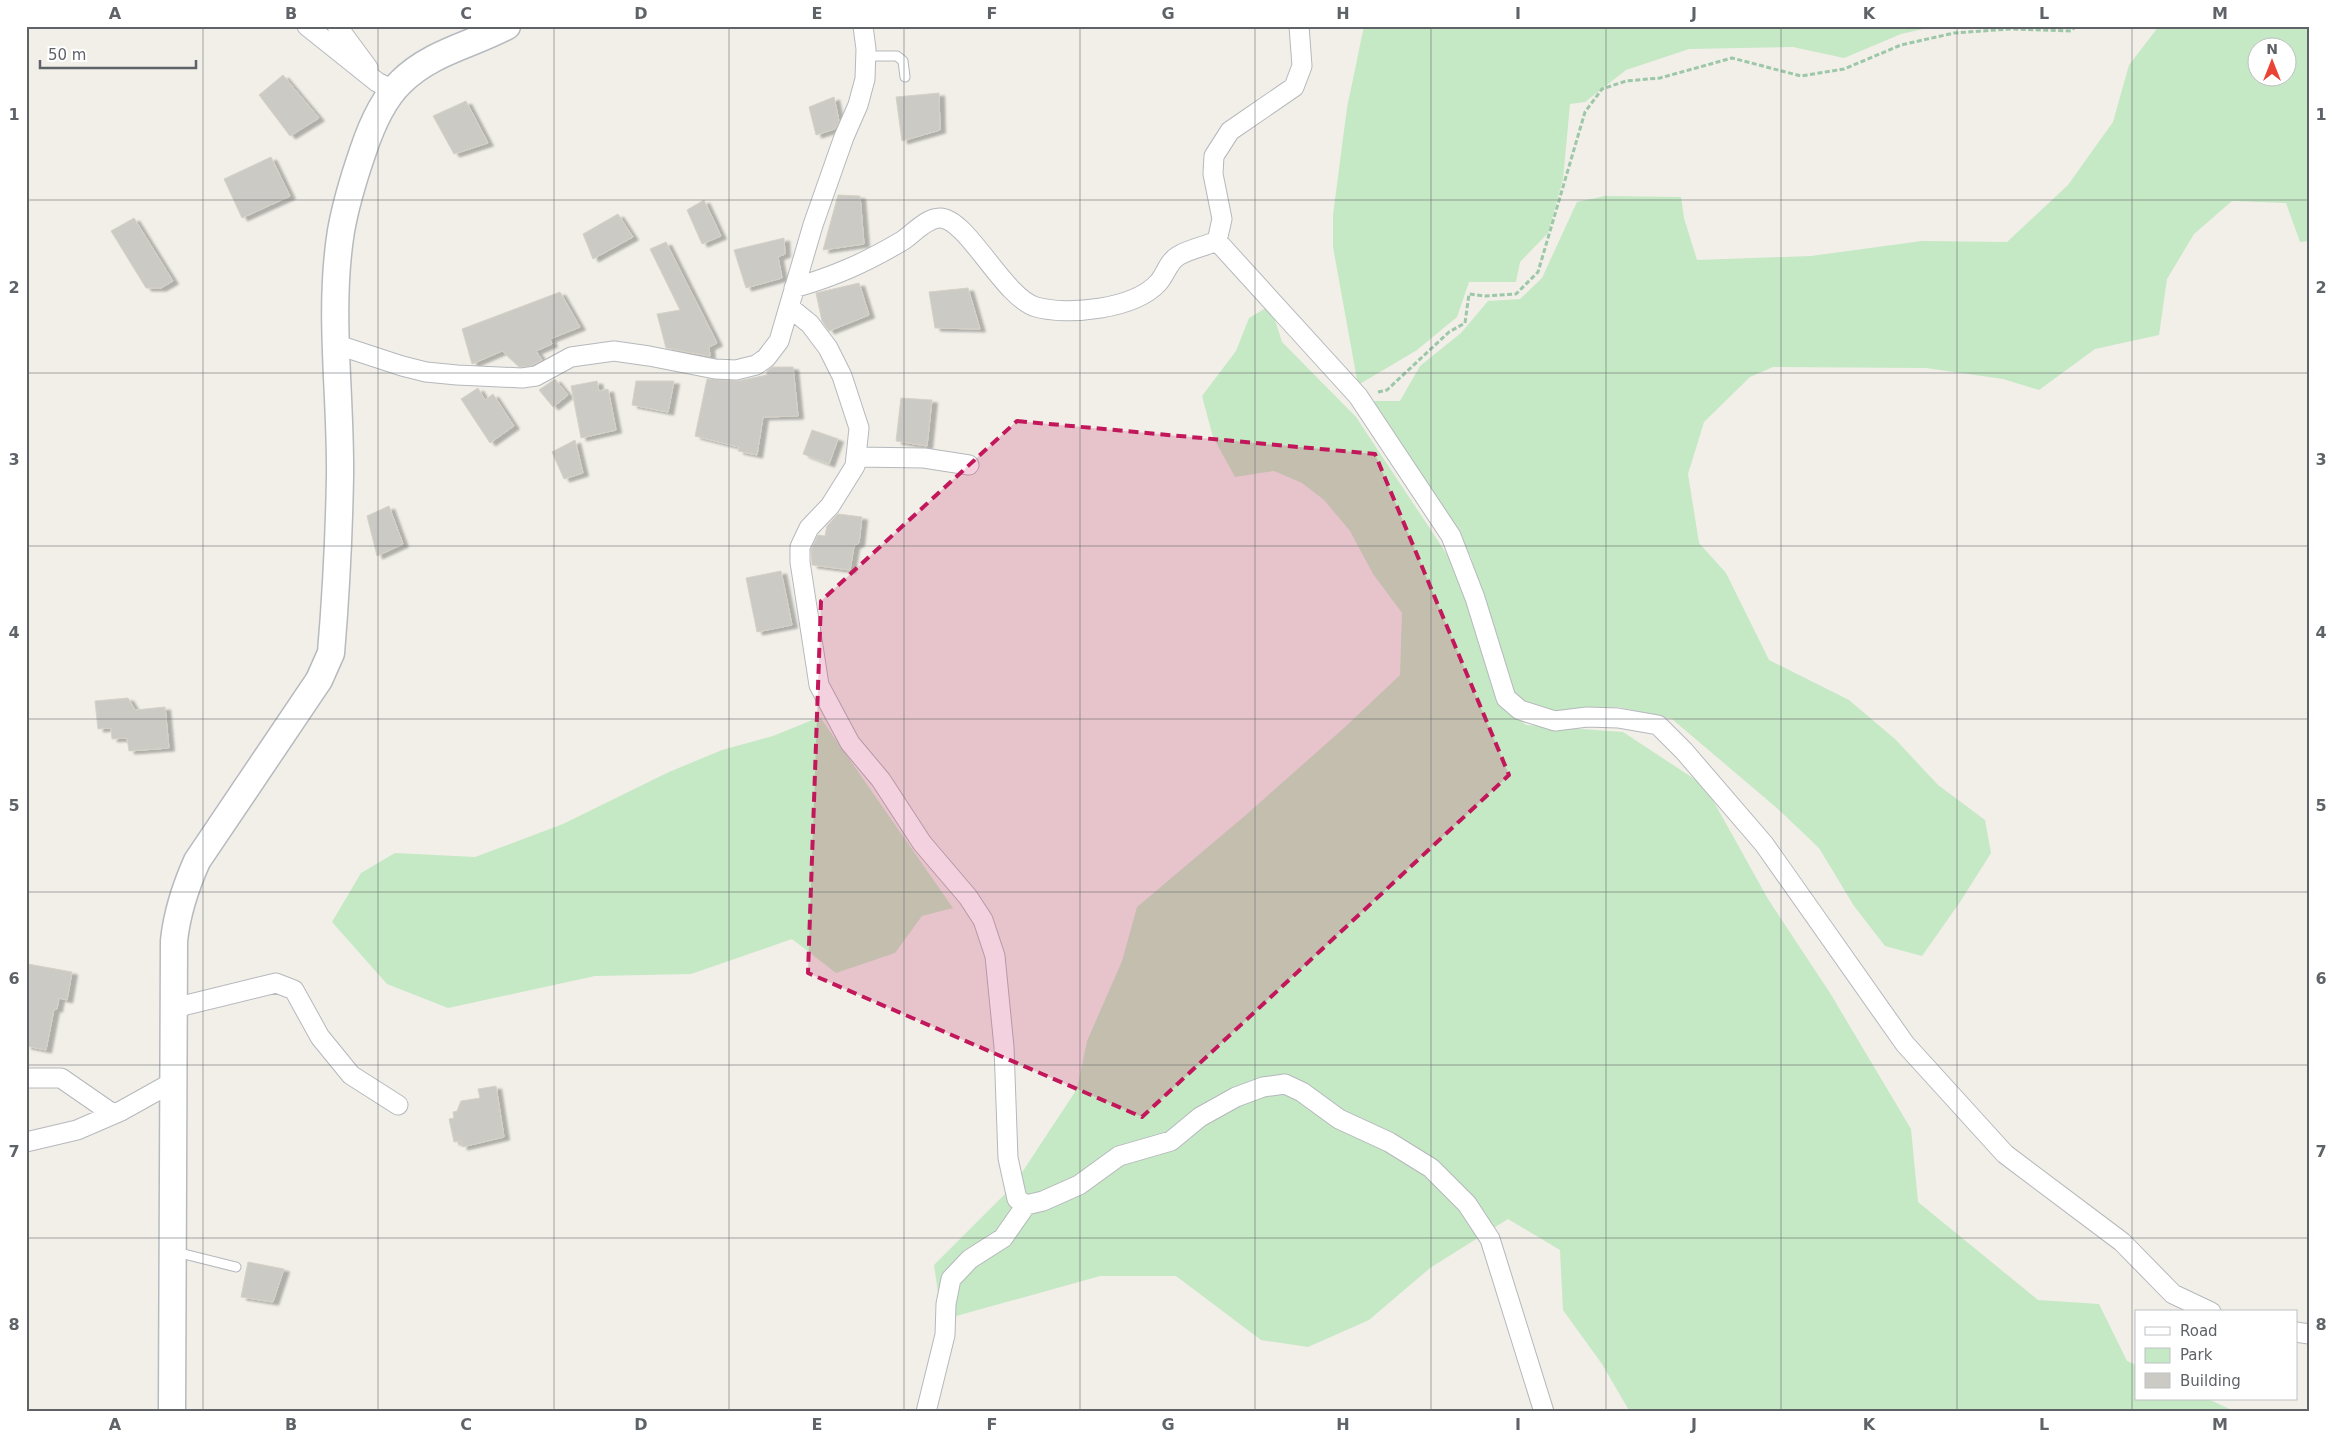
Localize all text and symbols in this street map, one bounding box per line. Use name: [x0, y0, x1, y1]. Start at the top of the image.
text: A: [109, 4, 122, 23]
text: B: [285, 4, 297, 23]
text: C: [460, 4, 472, 23]
text: D: [634, 4, 648, 23]
text: E: [812, 4, 822, 23]
text: F: [987, 4, 997, 23]
text: G: [1161, 4, 1175, 23]
text: H: [1336, 4, 1350, 23]
text: I: [1515, 4, 1521, 23]
text: J: [1690, 4, 1697, 23]
text: K: [1863, 4, 1876, 23]
text: L: [2039, 4, 2049, 23]
text: M: [2212, 4, 2228, 23]
scale bar: [40, 38, 196, 70]
north arrow: [2248, 38, 2298, 88]
text: N: [2266, 41, 2278, 57]
text: 50 m: [48, 46, 86, 64]
text: 1: [8, 105, 20, 124]
text: 1: [2315, 105, 2327, 124]
text: 2: [8, 278, 20, 297]
text: 2: [2315, 278, 2327, 297]
text: 3: [8, 450, 20, 469]
text: 3: [2315, 450, 2327, 469]
text: 4: [8, 623, 20, 642]
text: 4: [2315, 623, 2327, 642]
text: 5: [8, 796, 20, 815]
text: 5: [2315, 796, 2327, 815]
text: 6: [8, 969, 20, 988]
text: 6: [2315, 969, 2327, 988]
text: 7: [8, 1142, 20, 1161]
text: 7: [2315, 1142, 2327, 1161]
legend: [2135, 1310, 2298, 1400]
text: 8: [8, 1315, 20, 1334]
text: 8: [2315, 1315, 2327, 1334]
text: Road: [2180, 1322, 2218, 1340]
text: Park: [2180, 1346, 2213, 1364]
text: Building: [2180, 1372, 2241, 1390]
text: A: [109, 1415, 122, 1434]
text: B: [285, 1415, 297, 1434]
text: C: [460, 1415, 472, 1434]
text: D: [634, 1415, 648, 1434]
text: E: [812, 1415, 822, 1434]
text: F: [987, 1415, 997, 1434]
text: G: [1161, 1415, 1175, 1434]
text: H: [1336, 1415, 1350, 1434]
text: I: [1515, 1415, 1521, 1434]
text: J: [1690, 1415, 1697, 1434]
text: K: [1863, 1415, 1876, 1434]
text: L: [2039, 1415, 2049, 1434]
text: M: [2212, 1415, 2228, 1434]

